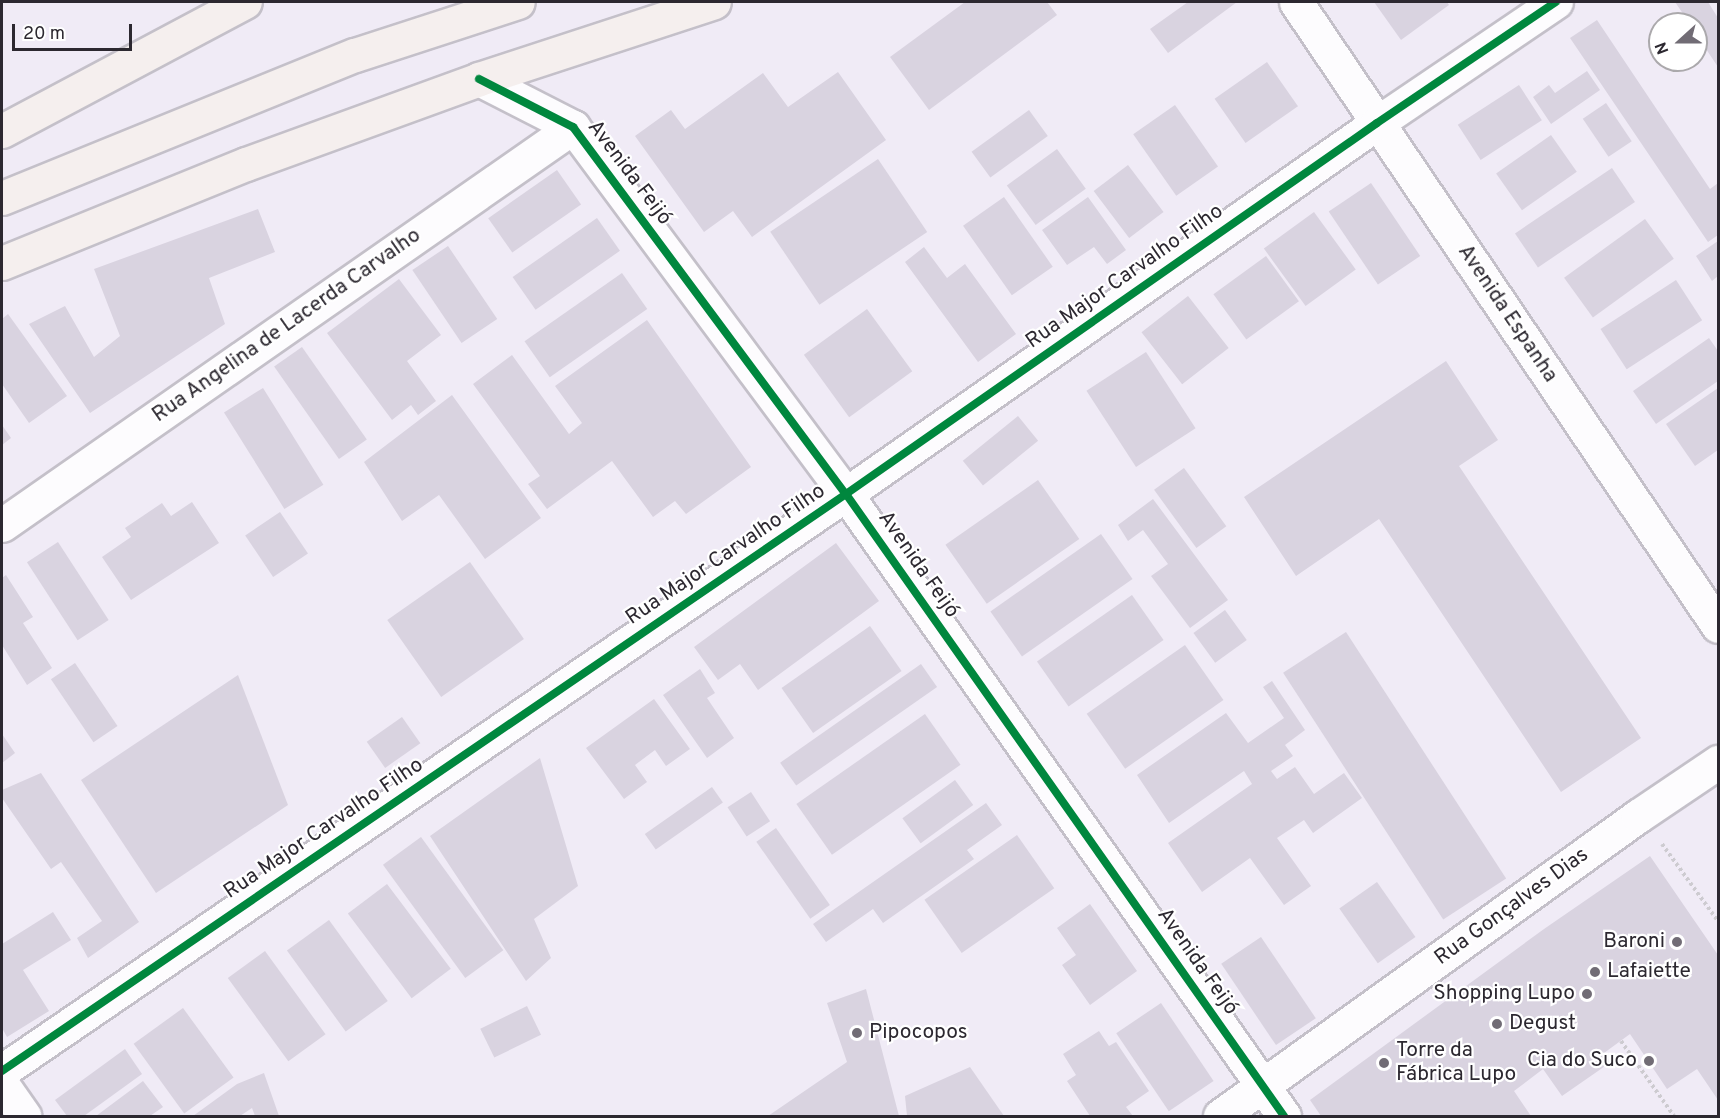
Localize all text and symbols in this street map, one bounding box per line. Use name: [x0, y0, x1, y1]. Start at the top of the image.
scale bar: [15, 12, 135, 50]
north arrow: [1648, 12, 1708, 72]
text: 20 m: [23, 23, 65, 46]
text: N: [1652, 39, 1674, 57]
street label: Avenida Feijó: [581, 116, 677, 230]
street label: Rua Major Carvalho Filho: [1022, 199, 1228, 355]
street label: Rua Angelina de Lacerda Carvalho: [148, 223, 426, 429]
street label: Avenida Espanha: [1452, 240, 1562, 388]
street label: Rua Major Carvalho Filho: [622, 479, 830, 631]
street label: Avenida Feijó: [872, 507, 964, 623]
street label: Rua Major Carvalho Filho: [220, 753, 428, 905]
street label: Rua Gonçalves Dias: [1430, 843, 1594, 971]
street label: Avenida Feijó: [1151, 904, 1243, 1020]
place label: Baroni: [1603, 929, 1665, 955]
marker: Baroni: [1670, 935, 1684, 949]
place label: Lafaiette: [1607, 959, 1691, 985]
marker: Lafaiette: [1588, 965, 1602, 979]
place label: Shopping Lupo: [1433, 981, 1575, 1007]
marker: Shopping Lupo: [1580, 987, 1594, 1001]
place label: Degust: [1509, 1011, 1576, 1037]
marker: Degust: [1490, 1017, 1504, 1031]
place label: Pipocopos: [869, 1020, 968, 1046]
marker: Pipocopos: [850, 1026, 864, 1040]
place label: Torre da Fábrica Lupo: [1396, 1038, 1516, 1088]
place label: Cia do Suco: [1527, 1048, 1637, 1074]
marker: Cia do Suco: [1642, 1054, 1656, 1068]
marker: Torre da Fábrica Lupo: [1377, 1056, 1391, 1070]

